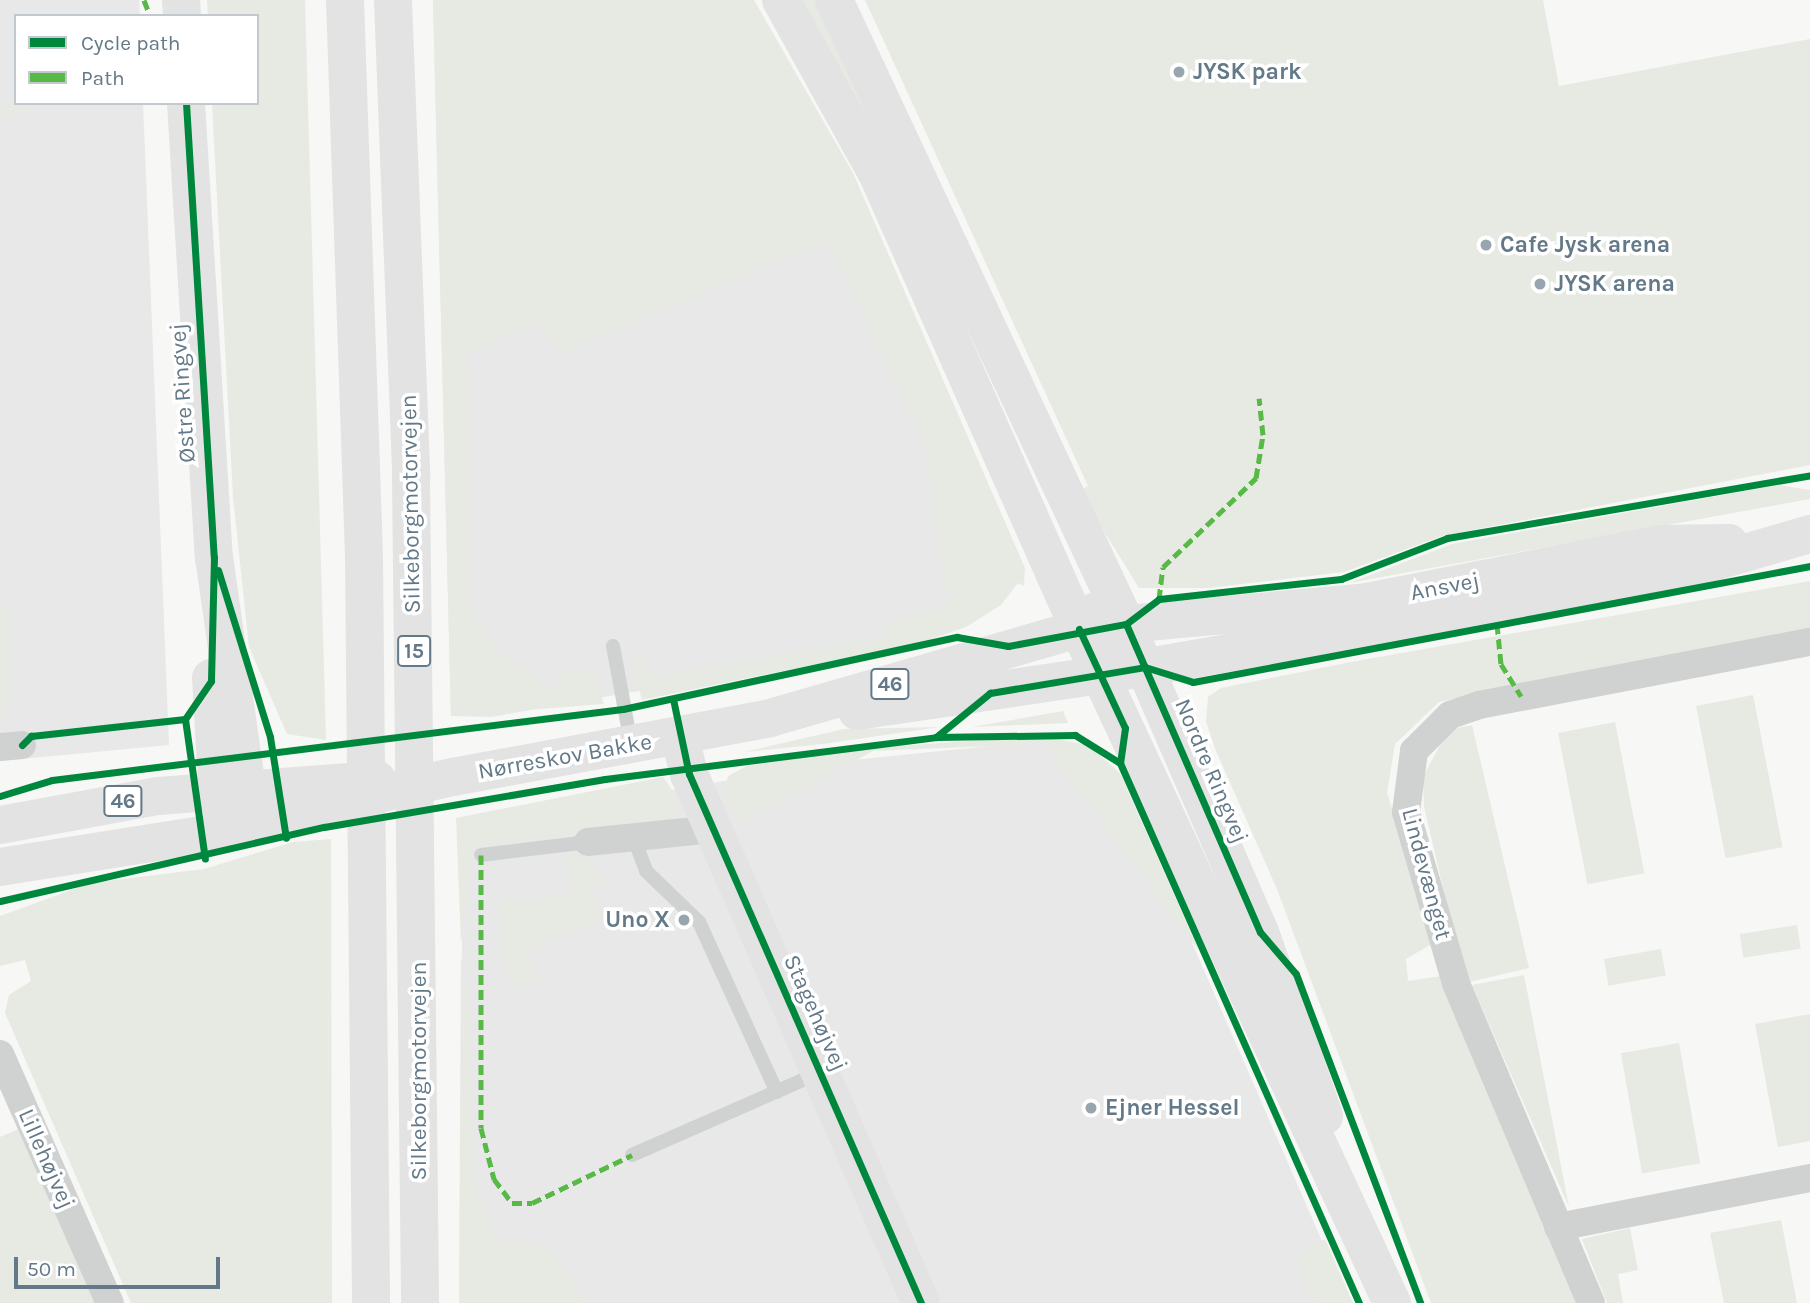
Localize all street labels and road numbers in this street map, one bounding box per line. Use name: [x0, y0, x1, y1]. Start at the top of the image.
street label: Østre Ringvej: [164, 322, 202, 464]
street label: Silkeborgmotorvejen: [395, 394, 427, 614]
street label: Ansvej: [1408, 567, 1482, 607]
road number: 15: [396, 634, 432, 668]
road number: 46: [869, 666, 911, 702]
street label: Nordre Ringvej: [1168, 695, 1254, 847]
street label: Nørreskov Bakke: [476, 728, 654, 786]
road number: 46: [102, 784, 144, 818]
street label: Lindevænget: [1395, 805, 1457, 943]
street label: Stagehøjvej: [777, 951, 853, 1075]
street label: Silkeborgmotorvejen: [405, 962, 433, 1180]
street label: Lillehøjvej: [12, 1105, 80, 1213]

